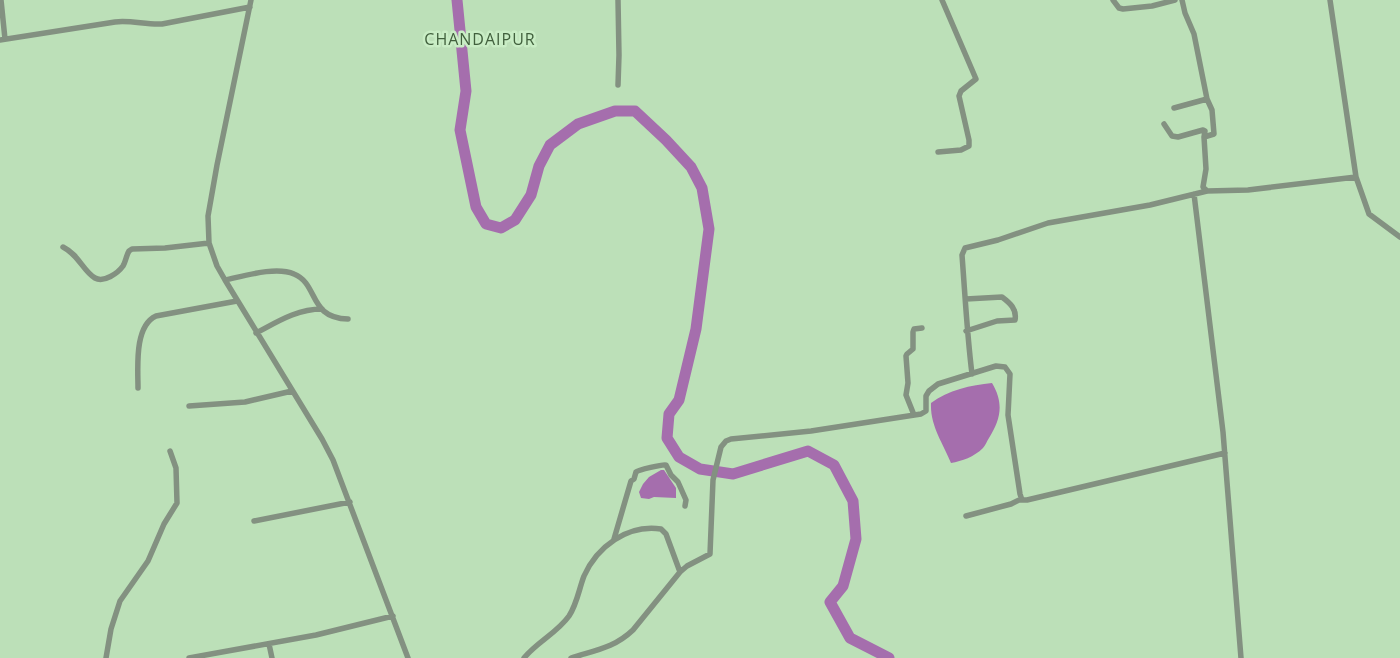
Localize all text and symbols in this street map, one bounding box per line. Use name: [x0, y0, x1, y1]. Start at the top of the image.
district label: CHANDAIPUR: [424, 28, 536, 50]

